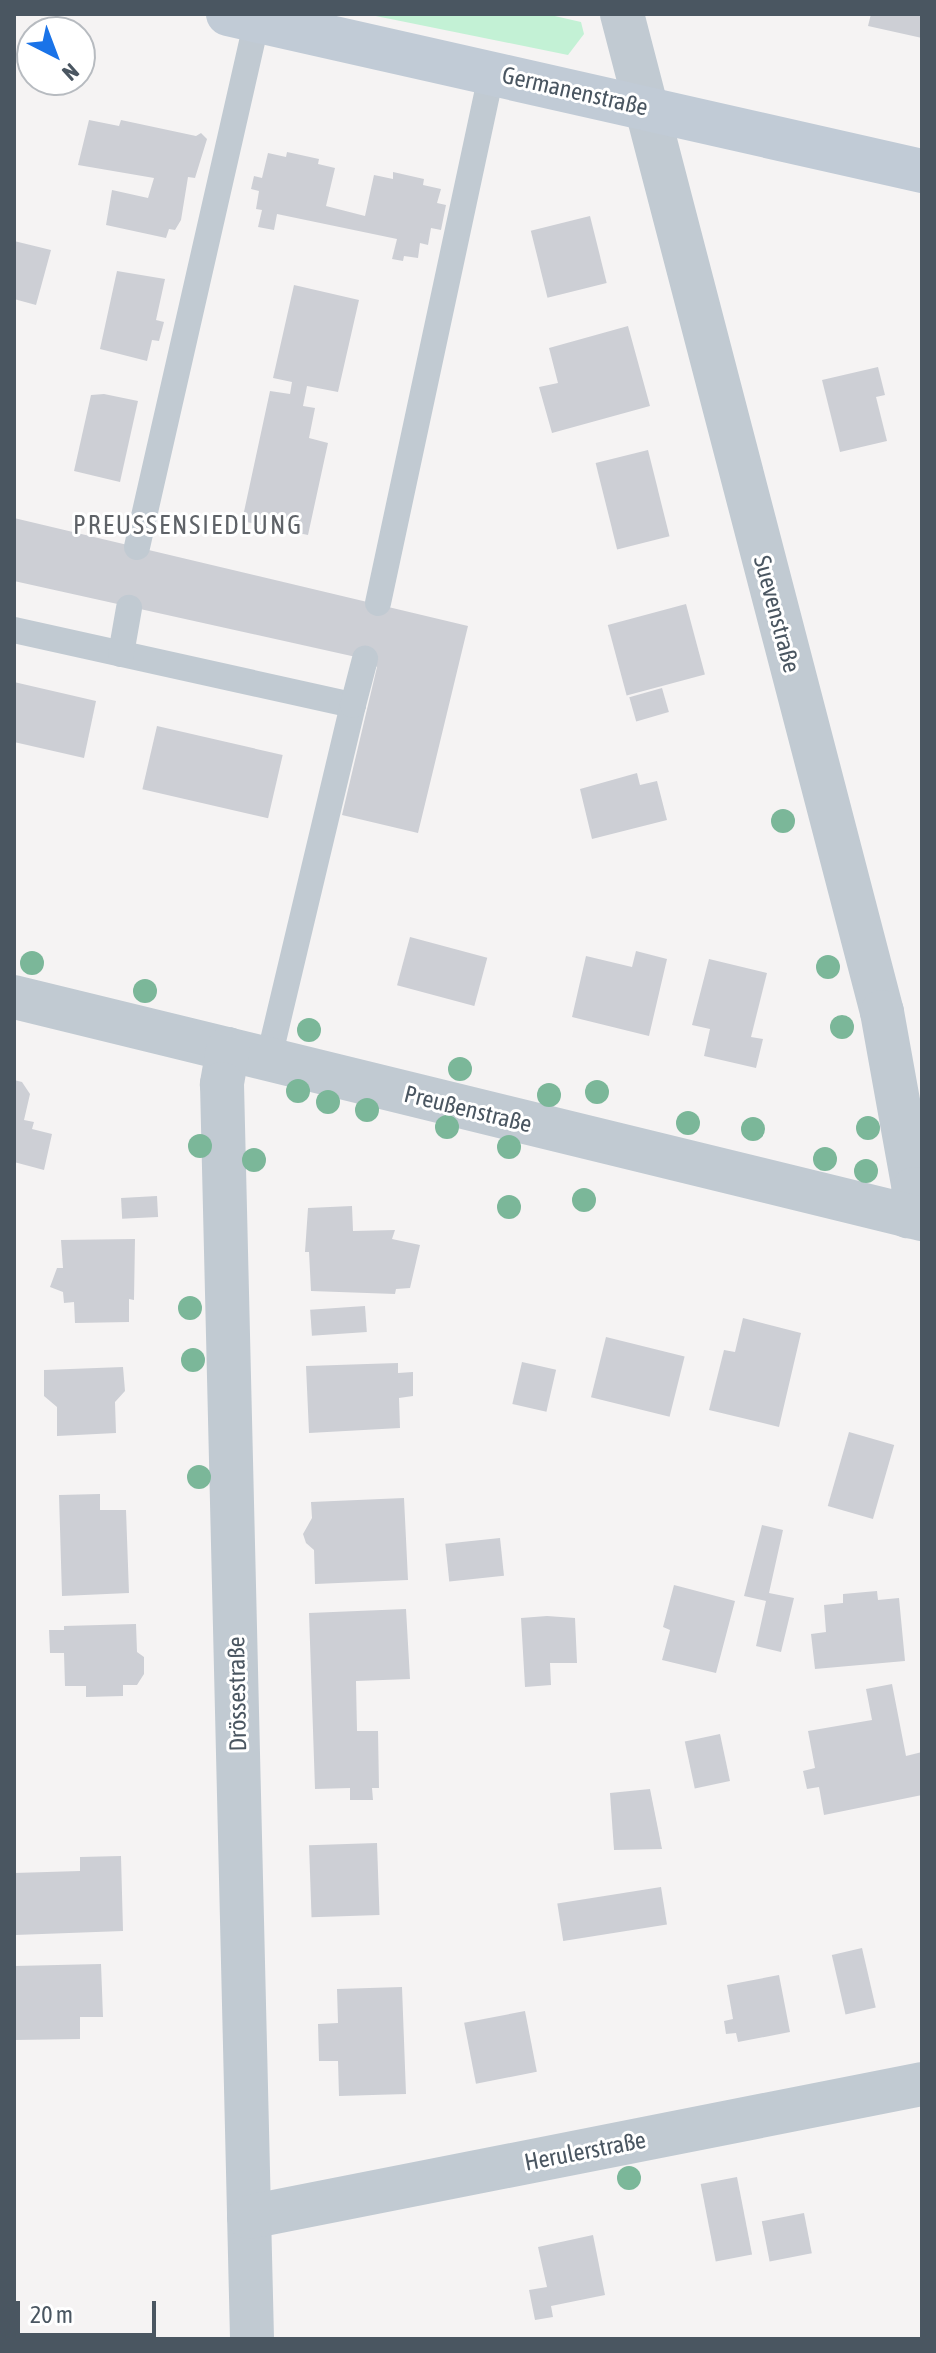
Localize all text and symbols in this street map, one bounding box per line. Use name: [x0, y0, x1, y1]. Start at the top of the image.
north arrow: [16, 16, 96, 96]
text: N: [57, 58, 84, 86]
street label: Germanenstraße: [499, 60, 651, 122]
district label: PREUSSENSIEDLUNG: [73, 510, 303, 542]
street label: Suevenstraße: [748, 552, 806, 676]
street label: Preußenstraße: [401, 1079, 535, 1139]
street label: Drössestraße: [222, 1636, 252, 1752]
street label: Herulerstraße: [522, 2125, 648, 2177]
scale bar: [20, 2285, 160, 2335]
text: 20 m: [30, 2301, 73, 2328]

